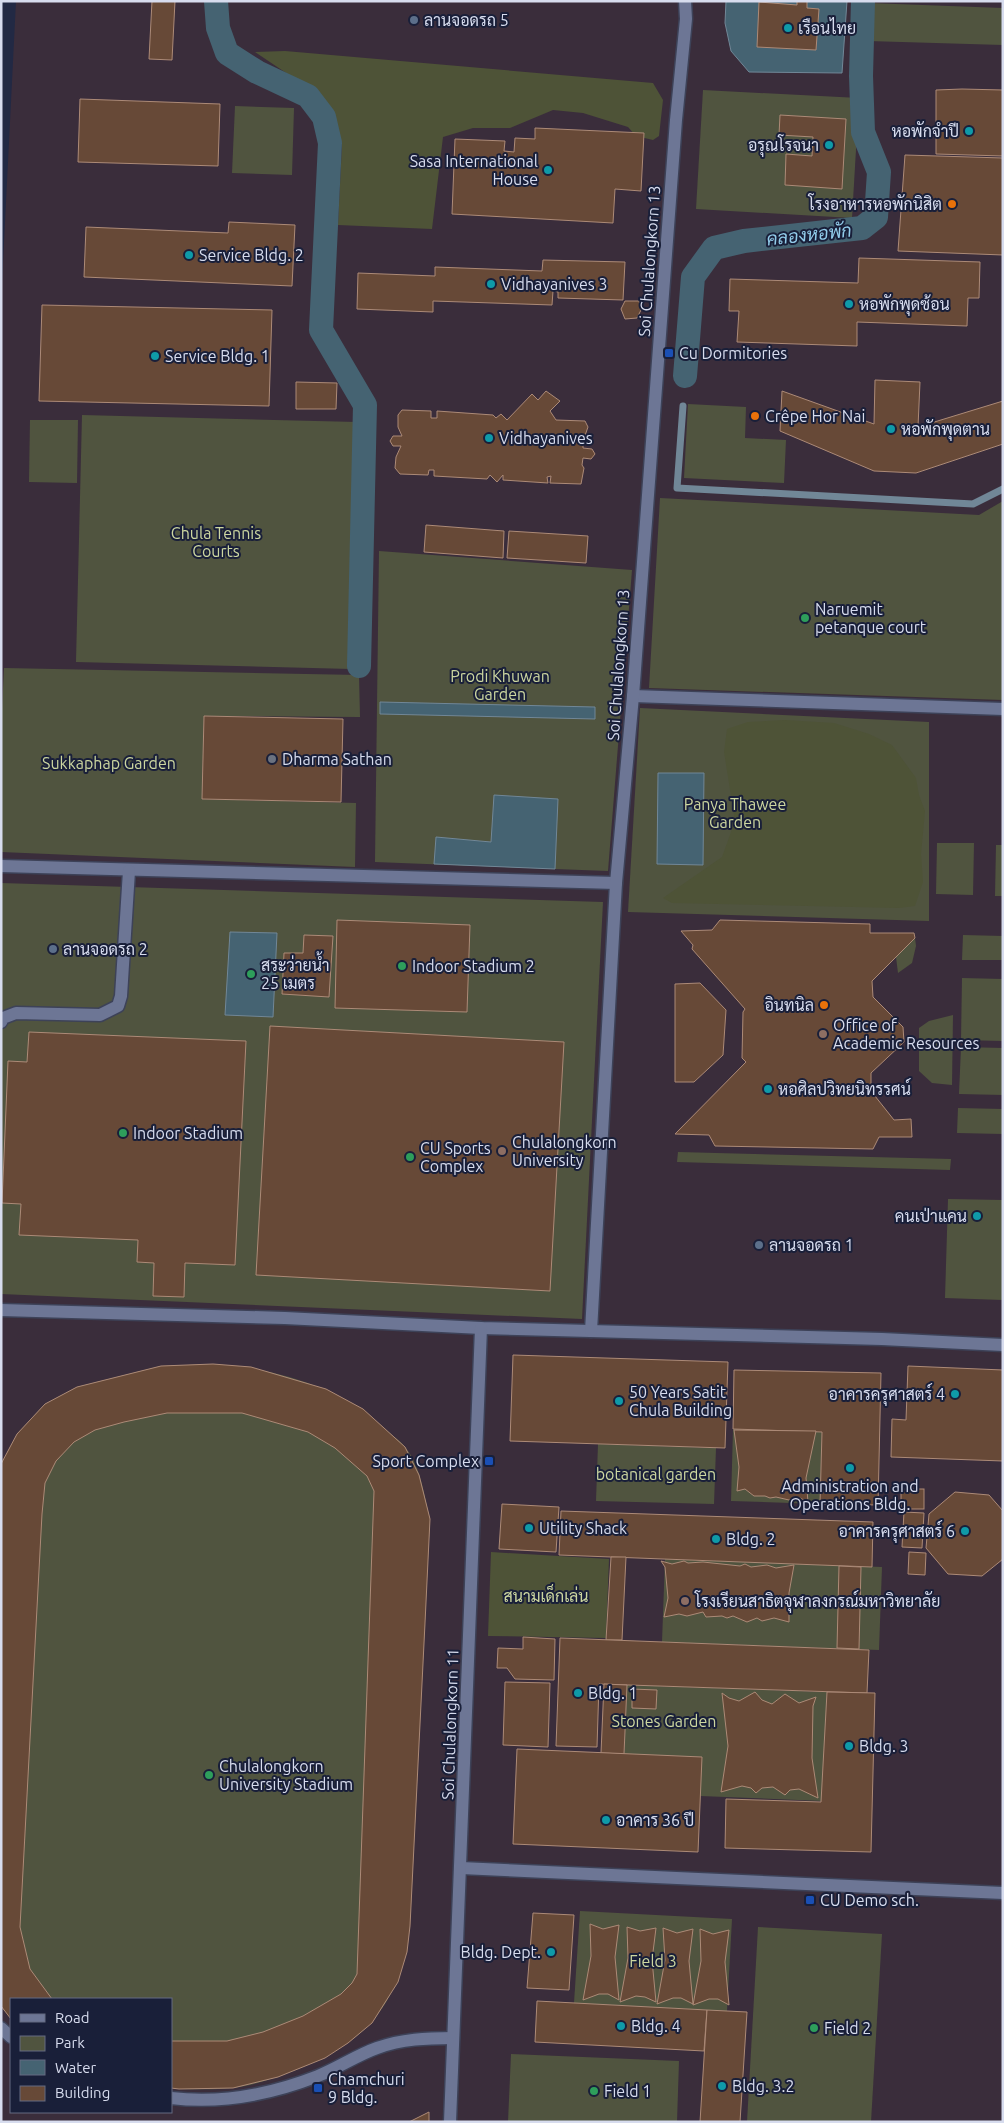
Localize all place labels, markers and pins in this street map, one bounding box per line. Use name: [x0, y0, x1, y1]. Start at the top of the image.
place label: ลานจอดรถ 5: [424, 11, 509, 29]
marker: ลานจอดรถ 5: [408, 14, 420, 26]
place label: เรือนไทย: [798, 17, 856, 37]
marker: เรือนไทย: [782, 22, 794, 34]
place label: หอพักจำปี: [892, 121, 959, 140]
marker: หอพักจำปี: [963, 125, 975, 137]
place label: อรุณโรจนา: [748, 134, 819, 157]
marker: อรุณโรจนา: [823, 139, 835, 151]
place label: Sasa International House: [410, 152, 538, 188]
marker: Sasa International House: [542, 164, 554, 176]
place label: โรงอาหารหอพักนิสิต: [808, 193, 942, 213]
marker: โรงอาหารหอพักนิสิต: [946, 198, 958, 210]
place label: Service Bldg. 2: [199, 246, 304, 264]
marker: Service Bldg. 2: [183, 249, 195, 261]
place label: Vidhayanives 3: [501, 275, 607, 293]
marker: Vidhayanives 3: [485, 278, 497, 290]
place label: หอพักพุดซ้อน: [859, 294, 950, 316]
marker: หอพักพุดซ้อน: [843, 298, 855, 310]
place label: Cu Dormitories: [679, 344, 787, 362]
place label: Service Bldg. 1: [165, 347, 270, 365]
marker: Cu Dormitories: [663, 347, 675, 359]
marker: Service Bldg. 1: [149, 350, 161, 362]
place label: Crêpe Hor Nai: [765, 407, 865, 425]
marker: Crêpe Hor Nai: [749, 410, 761, 422]
place label: หอพักพุดตาน: [901, 419, 990, 441]
marker: หอพักพุดตาน: [885, 423, 897, 435]
place label: Vidhayanives: [499, 429, 593, 447]
marker: Vidhayanives: [483, 432, 495, 444]
place label: Naruemit petanque court: [815, 600, 927, 636]
marker: Naruemit petanque court: [799, 612, 811, 624]
place label: Dharma Sathan: [282, 750, 392, 768]
marker: Dharma Sathan: [266, 753, 278, 765]
place label: ลานจอดรถ 2: [63, 940, 148, 958]
marker: ลานจอดรถ 2: [47, 943, 59, 955]
place label: สระว่ายน้ำ 25 เมตร: [261, 951, 330, 992]
place label: Indoor Stadium 2: [412, 957, 535, 975]
marker: Indoor Stadium 2: [396, 960, 408, 972]
marker: สระว่ายน้ำ 25 เมตร: [245, 968, 257, 980]
place label: อินทนิล: [764, 996, 814, 1014]
marker: อินทนิล: [818, 999, 830, 1011]
place label: Office of Academic Resources: [833, 1016, 979, 1052]
marker: Office of Academic Resources: [817, 1028, 829, 1040]
place label: หอศิลปวิทยนิทรรศน์: [778, 1077, 911, 1098]
marker: หอศิลปวิทยนิทรรศน์: [762, 1083, 774, 1095]
place label: Indoor Stadium: [133, 1124, 243, 1142]
marker: Indoor Stadium: [117, 1127, 129, 1139]
place label: Chulalongkorn University: [512, 1133, 617, 1169]
place label: CU Sports Complex: [420, 1139, 491, 1175]
marker: Chulalongkorn University: [496, 1145, 508, 1157]
marker: CU Sports Complex: [404, 1151, 416, 1163]
place label: คนเป่าแคน: [895, 1207, 967, 1225]
marker: คนเป่าแคน: [971, 1210, 983, 1222]
place label: ลานจอดรถ 1: [769, 1236, 854, 1254]
marker: ลานจอดรถ 1: [753, 1239, 765, 1251]
place label: อาคารครุศาสตร์ 4: [828, 1382, 945, 1406]
place label: 50 Years Satit Chula Building: [629, 1383, 732, 1419]
marker: อาคารครุศาสตร์ 4: [949, 1388, 961, 1400]
marker: 50 Years Satit Chula Building: [613, 1395, 625, 1407]
place label: Sport Complex: [372, 1452, 479, 1470]
marker: Sport Complex: [483, 1455, 495, 1467]
marker: Administration and Operations Bldg.: [844, 1462, 856, 1474]
place label: Administration and Operations Bldg.: [781, 1477, 919, 1513]
place label: Utility Shack: [539, 1519, 627, 1537]
place label: อาคารครุศาสตร์ 6: [838, 1519, 955, 1543]
marker: Utility Shack: [523, 1522, 535, 1534]
marker: อาคารครุศาสตร์ 6: [959, 1525, 971, 1537]
place label: Bldg. 2: [726, 1530, 776, 1548]
marker: Bldg. 2: [710, 1533, 722, 1545]
place label: โรงเรียนสาธิตจุฬาลงกรณ์มหาวิทยาลัย: [694, 1589, 940, 1613]
marker: โรงเรียนสาธิตจุฬาลงกรณ์มหาวิทยาลัย: [679, 1595, 691, 1607]
place label: Bldg. 1: [588, 1684, 638, 1702]
marker: Bldg. 1: [572, 1687, 584, 1699]
place label: Bldg. 3: [859, 1737, 909, 1755]
marker: Bldg. 3: [843, 1740, 855, 1752]
place label: Chulalongkorn University Stadium: [219, 1757, 353, 1793]
marker: Chulalongkorn University Stadium: [203, 1769, 215, 1781]
place label: อาคาร 36 ปี: [616, 1811, 694, 1829]
marker: อาคาร 36 ปี: [600, 1814, 612, 1826]
place label: CU Demo sch.: [820, 1891, 919, 1909]
marker: CU Demo sch.: [804, 1894, 816, 1906]
place label: Bldg. Dept.: [461, 1943, 541, 1961]
marker: Bldg. Dept.: [545, 1946, 557, 1958]
place label: Bldg. 4: [631, 2017, 681, 2035]
place label: Field 2: [824, 2019, 871, 2037]
marker: Bldg. 4: [615, 2020, 627, 2032]
marker: Field 2: [808, 2022, 820, 2034]
place label: Chamchuri 9 Bldg.: [328, 2070, 405, 2106]
place label: Bldg. 3.2: [732, 2077, 795, 2095]
marker: Bldg. 3.2: [716, 2080, 728, 2092]
marker: Chamchuri 9 Bldg.: [312, 2082, 324, 2094]
place label: Field 1: [604, 2082, 651, 2100]
marker: Field 1: [588, 2085, 600, 2097]

